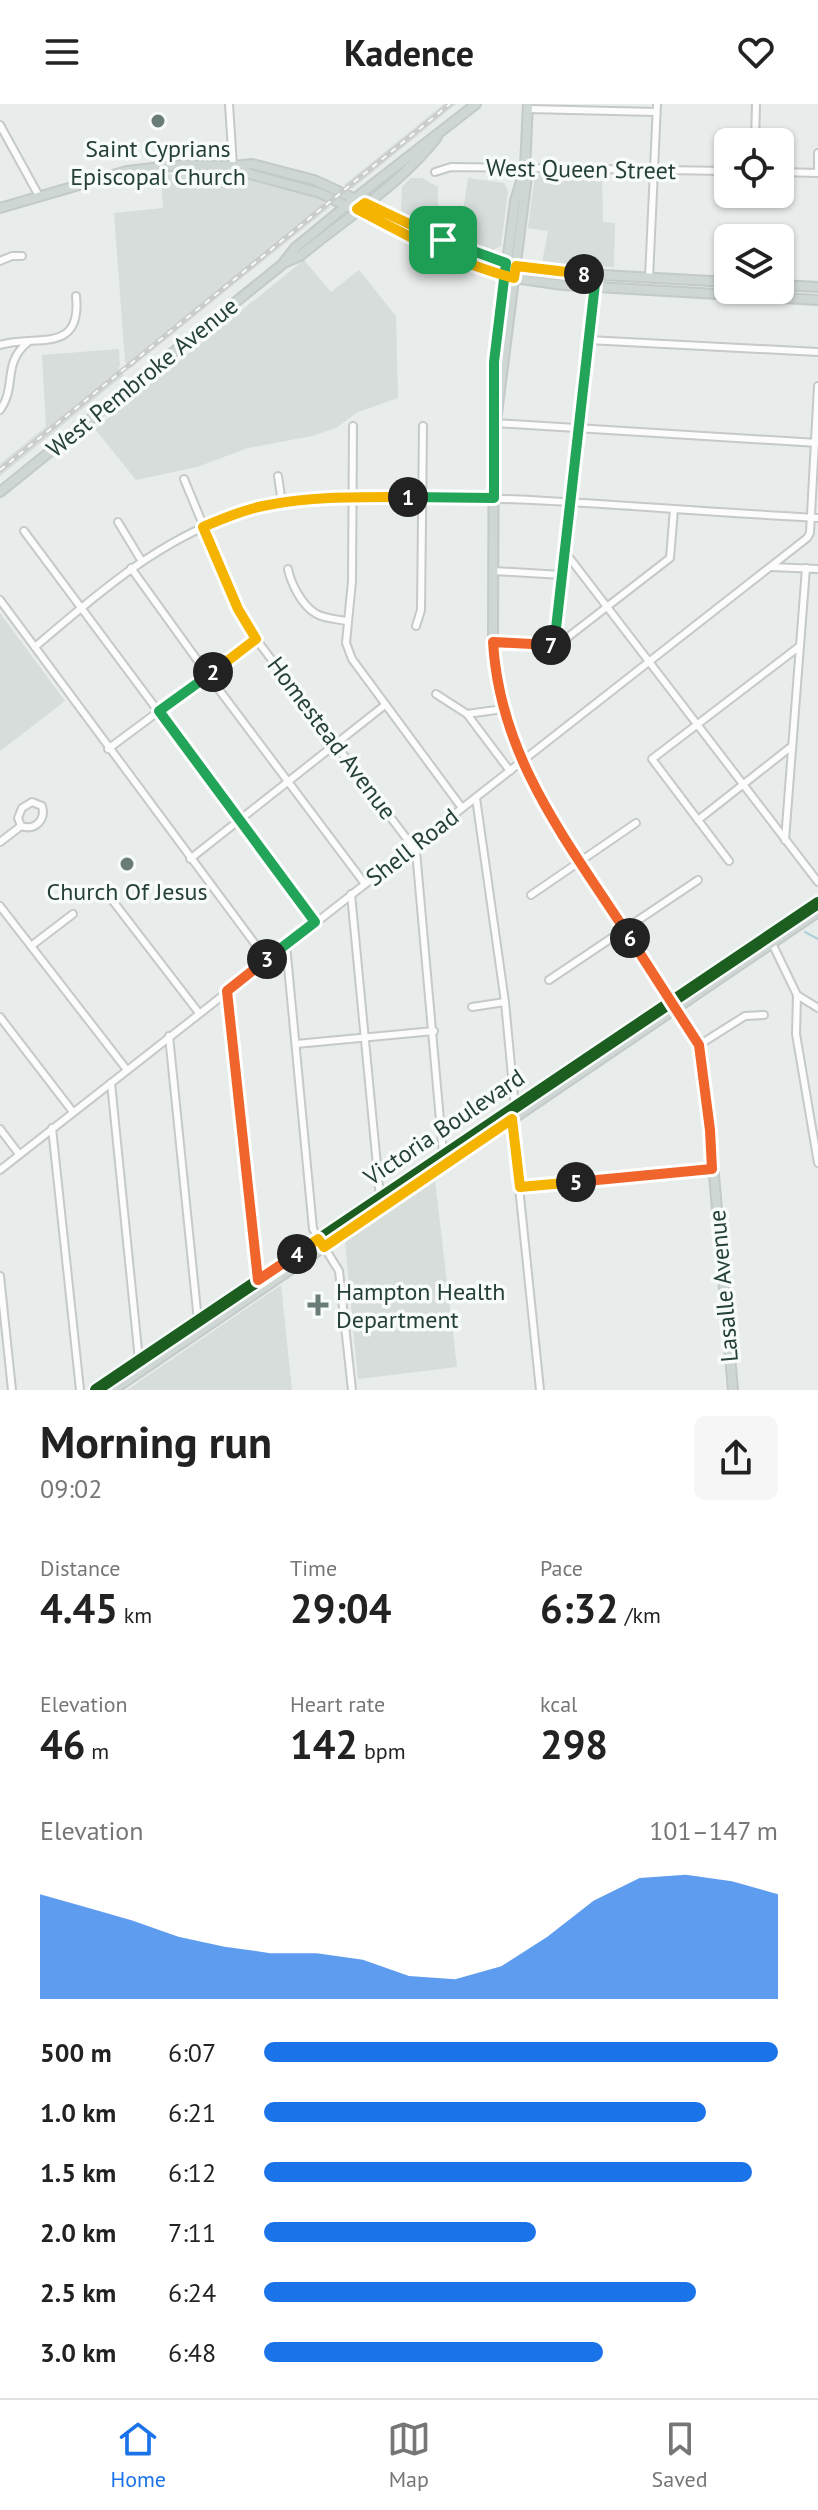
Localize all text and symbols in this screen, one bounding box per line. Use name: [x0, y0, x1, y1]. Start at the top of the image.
text: Kadence: [344, 29, 474, 76]
icon: menu: [40, 30, 84, 74]
icon: heart: [734, 30, 778, 74]
marker: Saint Cyprians Episcopal Church: [149, 112, 167, 130]
map controls: [714, 128, 794, 304]
button: locate: [714, 128, 794, 208]
place label: Saint Cyprians Episcopal Church: [70, 133, 246, 192]
street label: West Queen Street: [486, 152, 676, 186]
pin: [409, 206, 477, 274]
icon: arrive: [421, 218, 465, 262]
button: layers: [714, 224, 794, 304]
pin: 8: [564, 254, 604, 294]
text: 8: [578, 260, 590, 288]
street label: West Pembroke Avenue: [40, 290, 244, 464]
pin: 1: [388, 477, 428, 517]
text: 1: [402, 483, 414, 511]
pin: 7: [531, 625, 571, 665]
text: 7: [545, 631, 557, 659]
street label: Homestead Avenue: [261, 650, 403, 826]
pin: 2: [193, 652, 233, 692]
text: 2: [207, 658, 219, 686]
street label: Shell Road: [359, 801, 465, 893]
marker: Church Of Jesus: [118, 855, 136, 873]
place label: Church Of Jesus: [46, 876, 208, 907]
pin: 6: [610, 918, 650, 958]
text: 6: [624, 924, 636, 952]
pin: 3: [247, 939, 287, 979]
text: 3: [261, 945, 273, 973]
street label: Victoria Boulevard: [357, 1062, 530, 1193]
pin: 5: [556, 1162, 596, 1202]
text: 5: [570, 1168, 582, 1196]
street label: Lasalle Avenue: [701, 1209, 745, 1363]
pin: 4: [277, 1234, 317, 1274]
text: 4: [291, 1240, 303, 1268]
place label: Hampton Health Department: [336, 1276, 505, 1335]
marker: Hampton Health Department: [307, 1294, 329, 1316]
text: Morning run: [40, 1413, 272, 1470]
button: share: [694, 1416, 778, 1500]
text: 09:02: [40, 1472, 102, 1505]
text: Distance: [40, 1554, 121, 1582]
text: Time: [290, 1554, 337, 1582]
text: Pace: [540, 1554, 583, 1582]
text: 4.45: [40, 1582, 118, 1634]
text: 29:04: [290, 1582, 391, 1634]
text: 6:32: [540, 1582, 619, 1634]
text: km: [118, 1601, 152, 1629]
text: /km: [619, 1601, 661, 1629]
text: Elevation: [40, 1690, 128, 1718]
text: Heart rate: [290, 1690, 385, 1718]
text: kcal: [540, 1690, 578, 1718]
text: 46: [40, 1718, 85, 1770]
text: 142: [290, 1718, 358, 1770]
text: 298: [540, 1718, 608, 1770]
text: m: [85, 1737, 109, 1765]
text: bpm: [358, 1737, 406, 1765]
text: Elevation: [40, 1814, 144, 1847]
text: 101–147 m: [649, 1814, 778, 1847]
text: 500 m: [40, 2036, 112, 2069]
text: 6:07: [168, 2036, 216, 2069]
text: 1.0 km: [40, 2096, 116, 2129]
text: 6:21: [168, 2096, 216, 2129]
text: 1.5 km: [40, 2156, 116, 2189]
text: 6:12: [168, 2156, 216, 2189]
text: 2.0 km: [40, 2216, 116, 2249]
text: 7:11: [168, 2216, 216, 2249]
text: 2.5 km: [40, 2276, 116, 2309]
text: 6:24: [168, 2276, 216, 2309]
text: 3.0 km: [40, 2336, 116, 2369]
text: 6:48: [168, 2336, 216, 2369]
tab: Home: [110, 2417, 166, 2493]
tab: Map: [387, 2417, 431, 2493]
tab: Saved: [652, 2417, 708, 2493]

